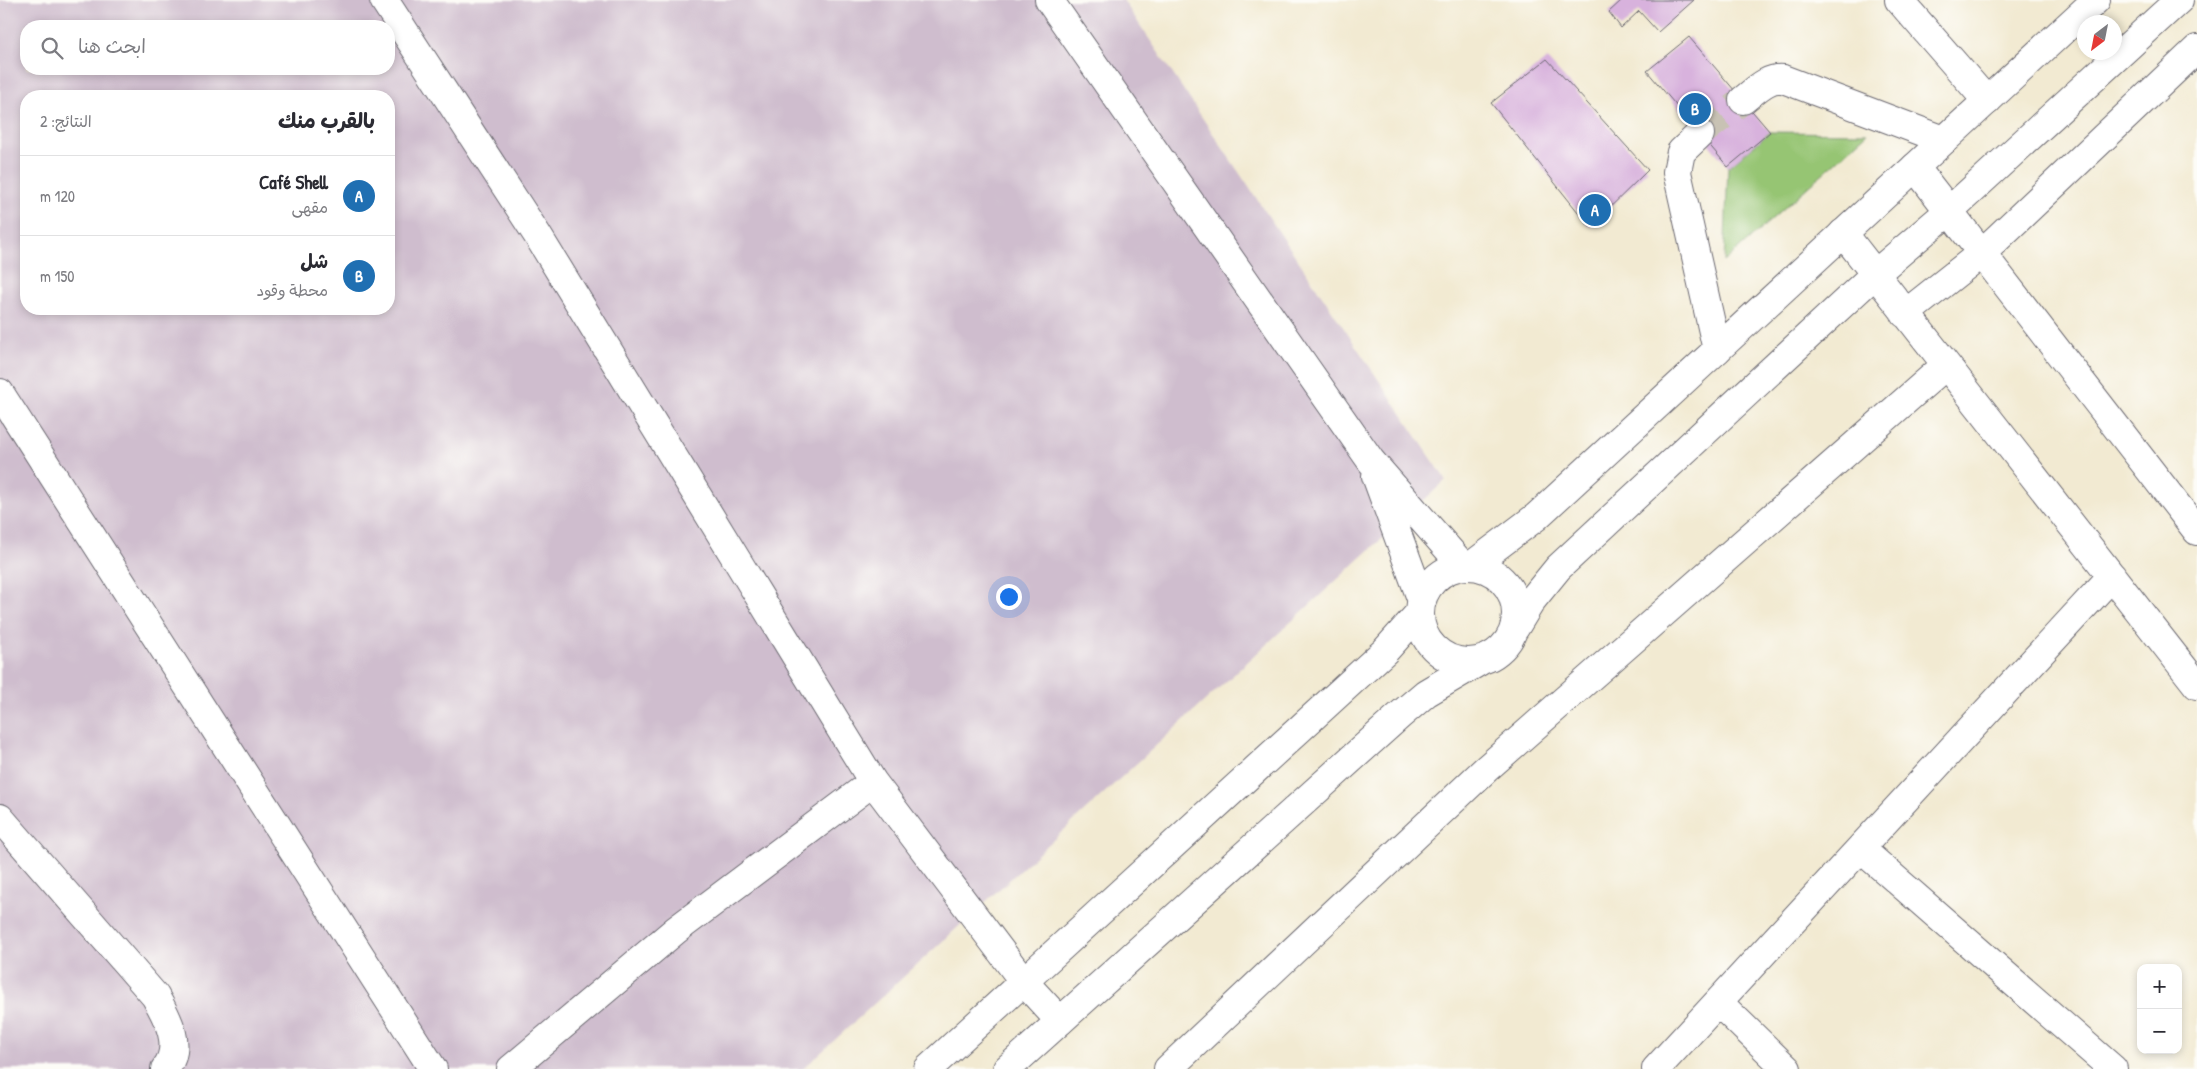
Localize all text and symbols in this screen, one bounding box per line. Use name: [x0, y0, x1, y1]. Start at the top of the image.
north arrow: [2077, 15, 2122, 60]
search box: [20, 20, 395, 75]
text: ابحث هنا: [78, 33, 146, 59]
icon: search: [38, 34, 66, 62]
pin: B: [1679, 90, 1711, 128]
text: بالقرب منك: [278, 106, 375, 135]
text: النتائج: 2: [40, 110, 92, 132]
text: Café Shell: [259, 169, 328, 195]
text: 120 m: [40, 185, 75, 207]
text: A: [355, 185, 363, 207]
pin: A: [1579, 191, 1611, 229]
text: مقهى: [291, 196, 328, 218]
text: شل: [300, 248, 328, 274]
text: 150 m: [40, 265, 74, 287]
text: B: [355, 265, 363, 287]
text: محطة وقود: [257, 279, 328, 301]
your location: [996, 584, 1022, 610]
map controls: [2137, 964, 2182, 1054]
button: +: [2137, 964, 2182, 1009]
button: −: [2137, 1009, 2182, 1054]

